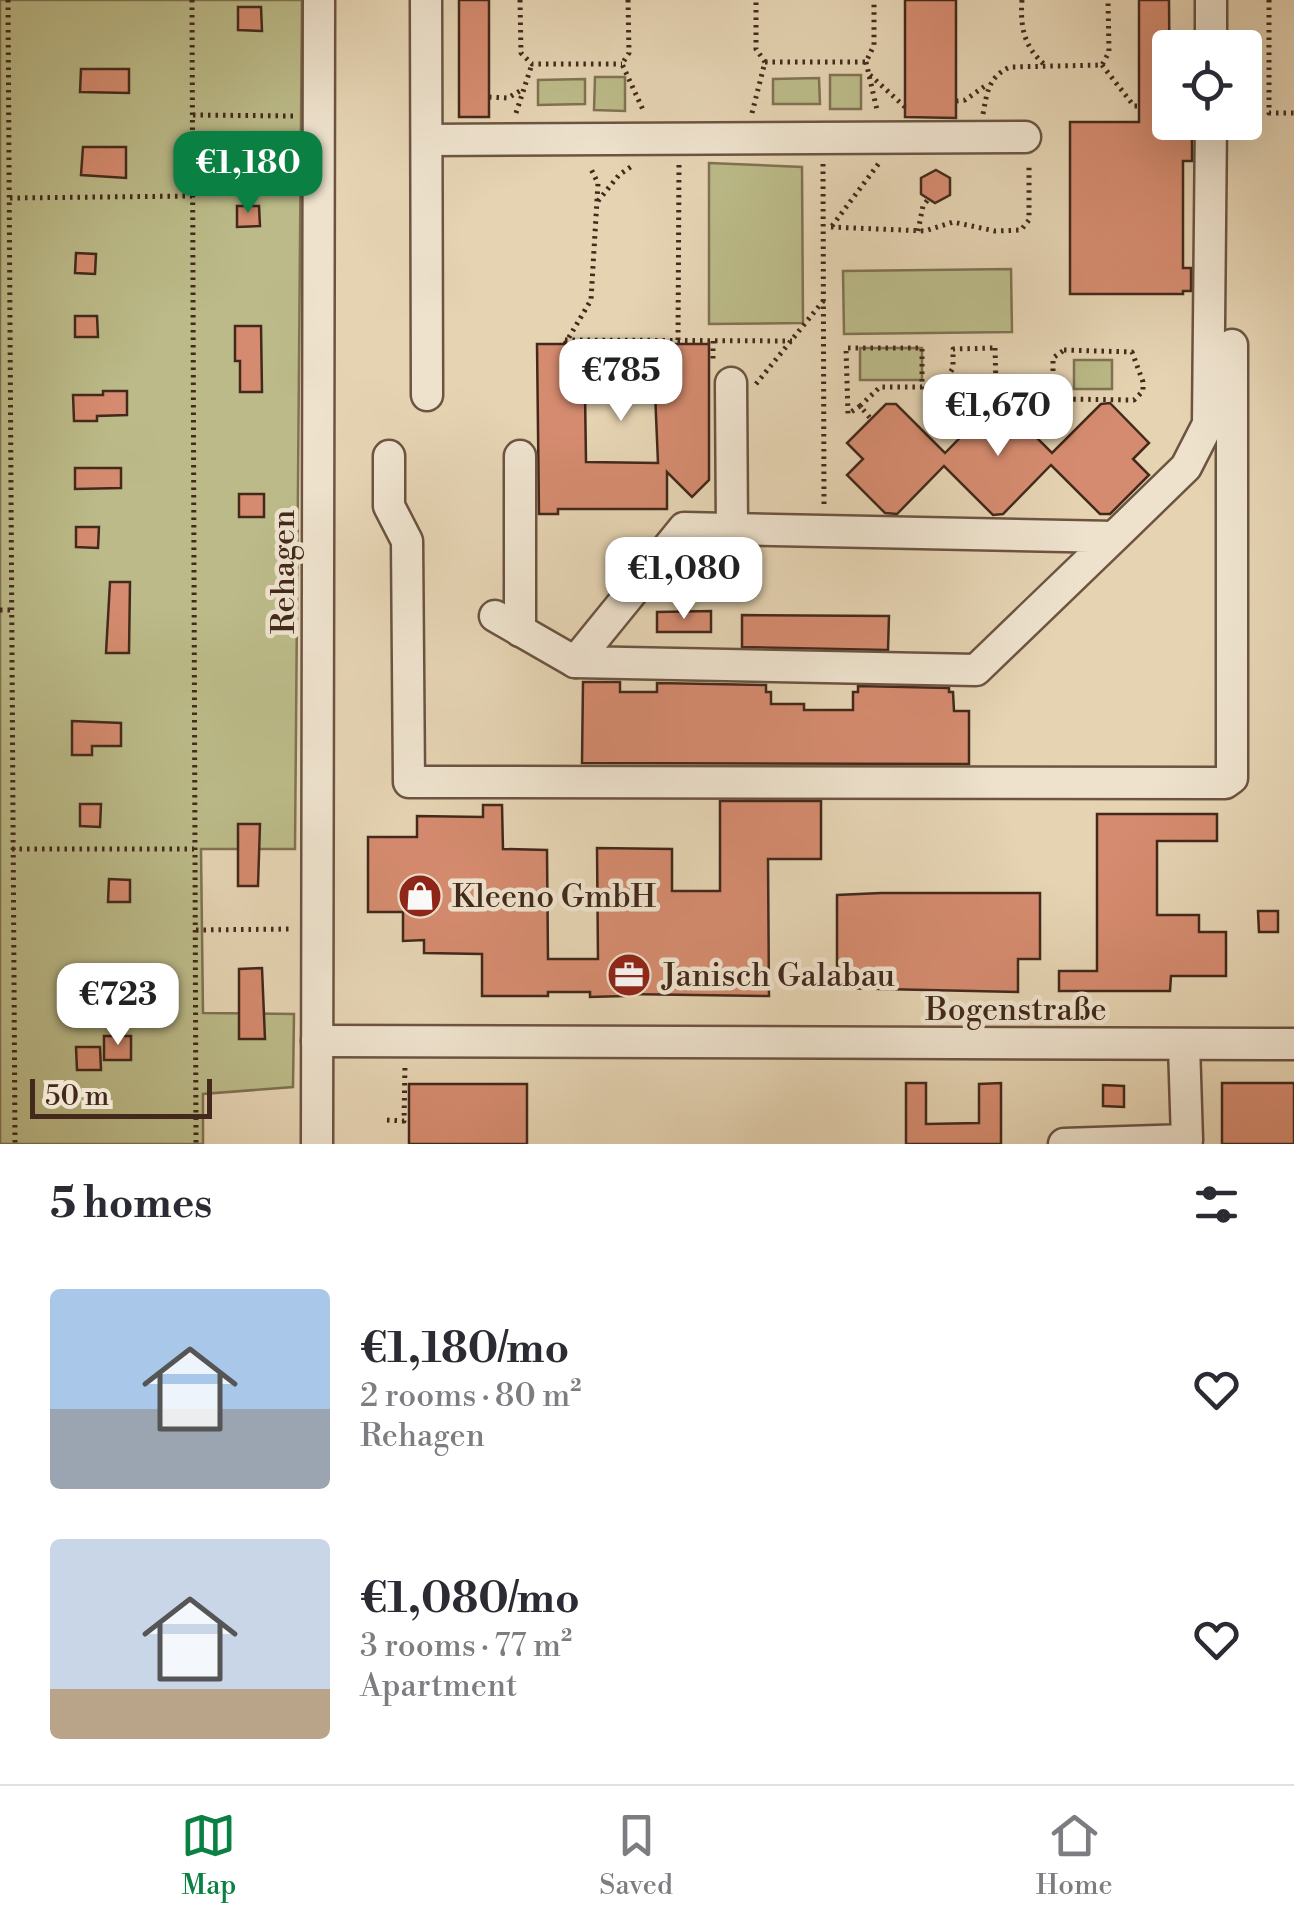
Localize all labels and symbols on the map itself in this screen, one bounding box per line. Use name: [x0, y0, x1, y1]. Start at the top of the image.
pin: €1,180: [167, 131, 329, 216]
pin: €785: [562, 339, 680, 424]
pin: €1,670: [917, 374, 1079, 459]
street label: Rehagen: [264, 510, 304, 634]
pin: €1,080: [603, 537, 765, 622]
shop icon: Kleeno GmbH: [397, 873, 443, 919]
place label: Kleeno GmbH: [452, 877, 657, 917]
office icon: Janisch Galabau: [606, 952, 652, 998]
place label: Janisch Galabau: [661, 956, 895, 996]
pin: €723: [59, 963, 177, 1048]
street label: Bogenstraße: [924, 990, 1107, 1030]
scale bar: [30, 1074, 212, 1118]

